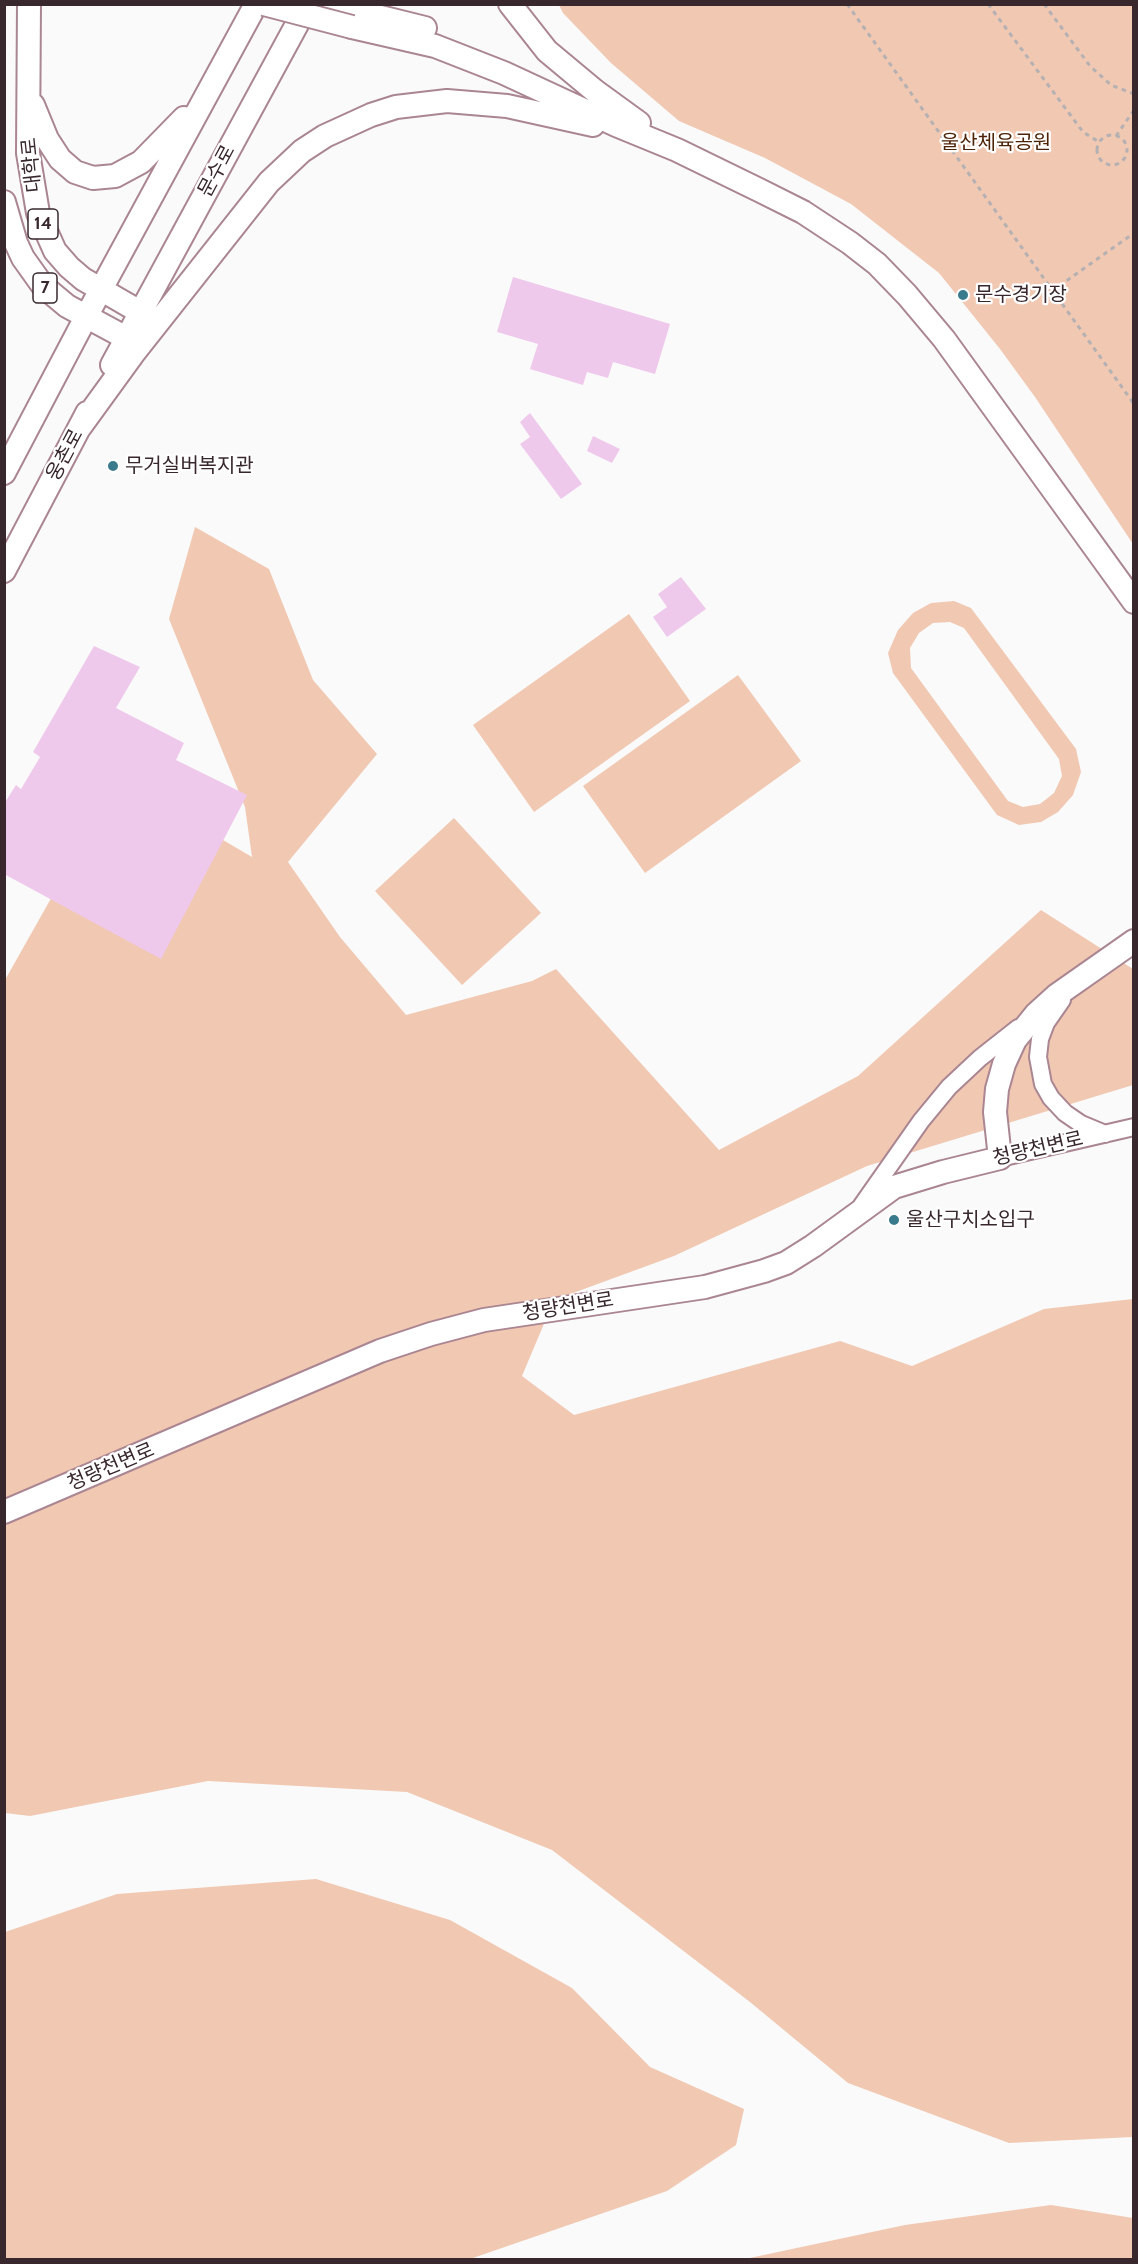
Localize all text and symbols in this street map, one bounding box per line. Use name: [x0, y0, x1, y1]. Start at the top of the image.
park label: 울산체육공원: [941, 131, 1051, 155]
street label: 대학로: [17, 136, 47, 194]
street label: 문수로: [193, 141, 241, 201]
road number: 14: [28, 209, 58, 239]
road number: 7: [33, 273, 57, 303]
place label: 문수경기장: [975, 283, 1067, 307]
marker: 문수경기장: [956, 288, 970, 302]
street label: 웅촌로: [41, 425, 89, 485]
place label: 무거실버복지관: [125, 454, 254, 478]
marker: 무거실버복지관: [106, 459, 120, 473]
street label: 청량천변로: [990, 1127, 1086, 1171]
place label: 울산구치소입구: [906, 1208, 1035, 1232]
marker: 울산구치소입구: [887, 1213, 901, 1227]
street label: 청량천변로: [521, 1288, 615, 1326]
street label: 청량천변로: [64, 1438, 158, 1496]

